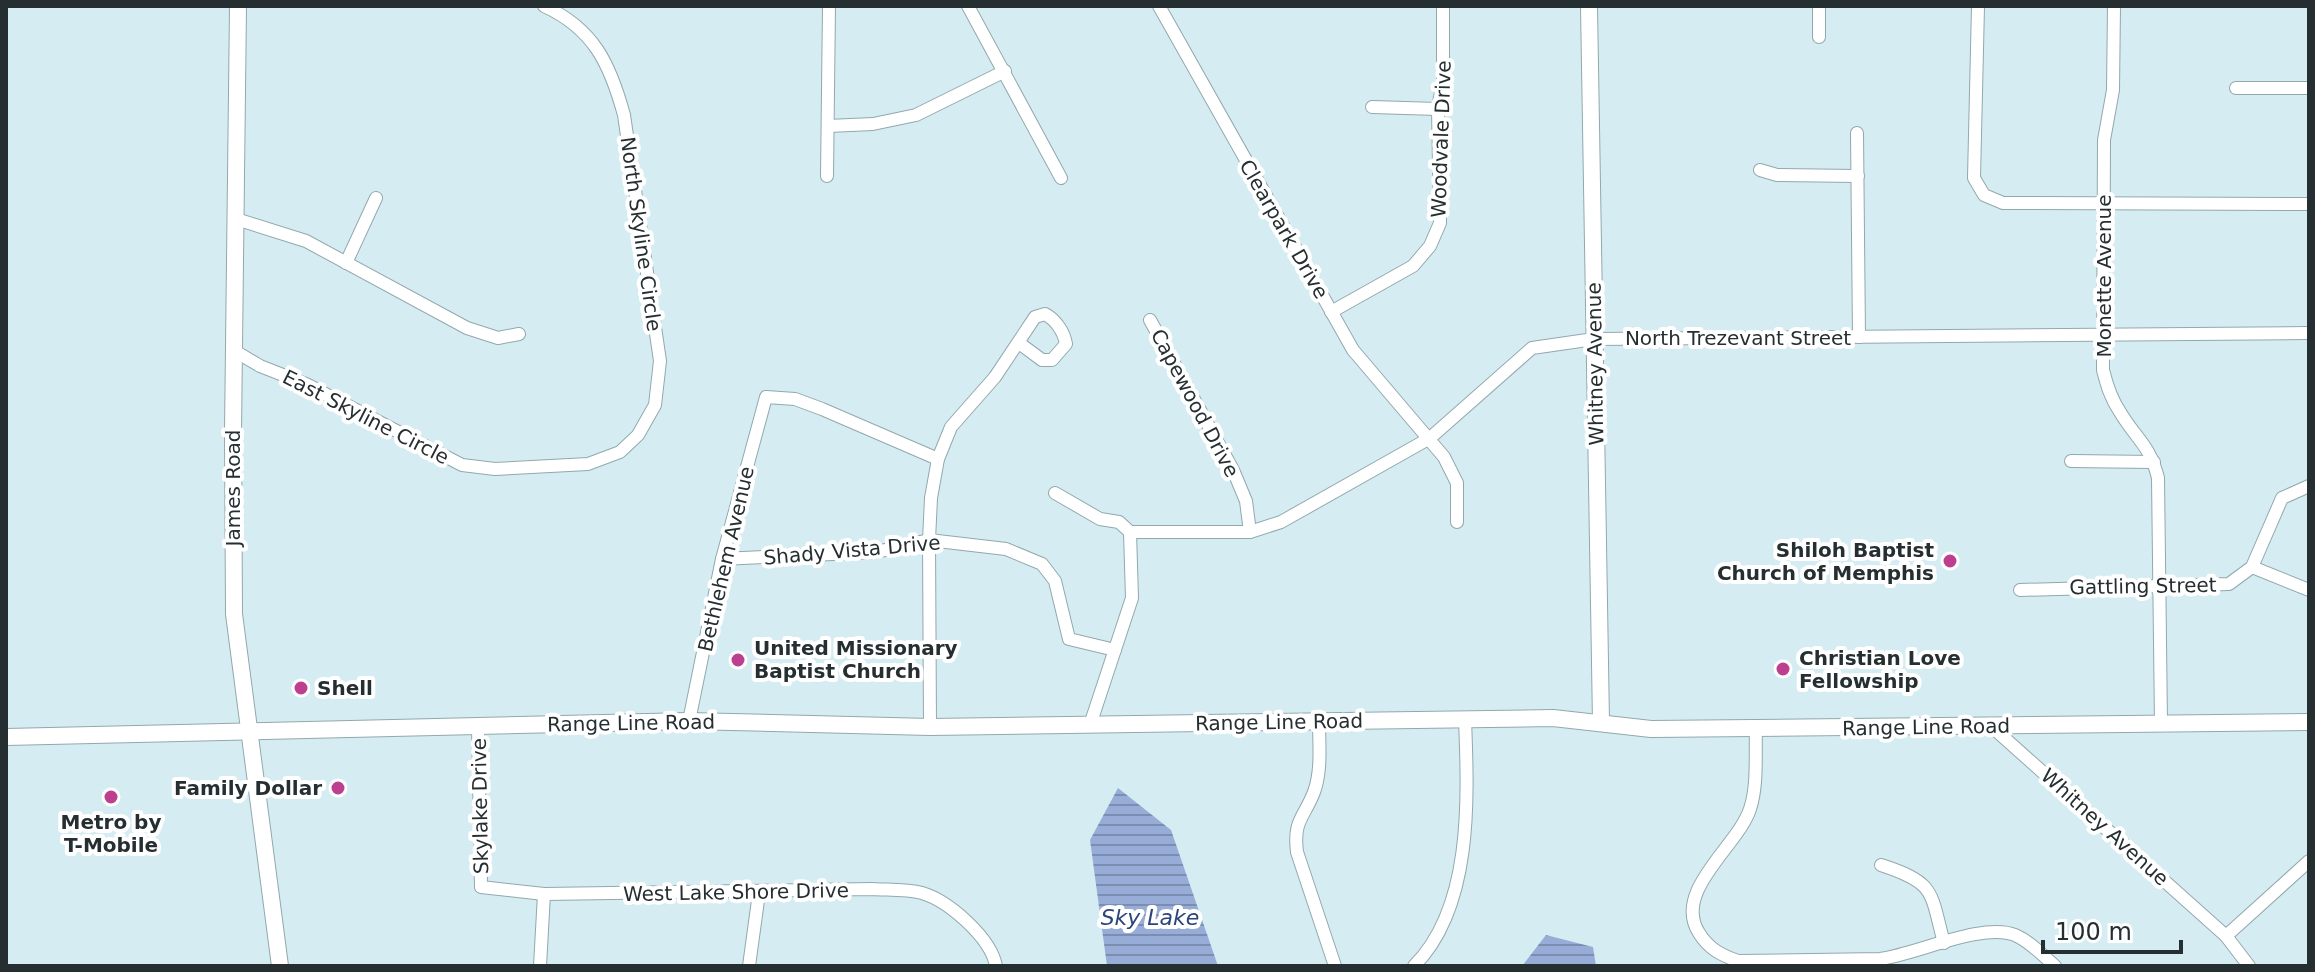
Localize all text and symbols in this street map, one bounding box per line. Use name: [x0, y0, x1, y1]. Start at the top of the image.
street label: Woodvale Drive: [1426, 60, 1456, 218]
street label: North Skyline Circle: [615, 135, 667, 333]
street label: Clearpark Drive: [1234, 155, 1334, 303]
street label: Monette Avenue: [2092, 194, 2116, 358]
street label: Whitney Avenue: [1582, 282, 1608, 446]
street label: Capewood Drive: [1146, 325, 1244, 481]
street label: North Trezevant Street: [1625, 326, 1851, 350]
street label: East Skyline Circle: [279, 365, 453, 469]
street label: James Road: [221, 430, 245, 548]
street label: Bethlehem Avenue: [693, 464, 759, 654]
street label: Shady Vista Drive: [763, 530, 941, 570]
place label: Shiloh Baptist Church of Memphis: [1717, 538, 1934, 585]
marker: Shiloh Baptist Church of Memphis: [1941, 552, 1959, 570]
street label: Gattling Street: [2069, 573, 2217, 599]
place label: United Missionary Baptist Church: [754, 636, 958, 683]
place label: Christian Love Fellowship: [1799, 646, 1961, 693]
marker: United Missionary Baptist Church: [729, 651, 747, 669]
marker: Christian Love Fellowship: [1774, 660, 1792, 678]
place label: Shell: [317, 676, 373, 700]
marker: Shell: [292, 679, 310, 697]
street label: Range Line Road: [1195, 709, 1363, 735]
street label: Range Line Road: [547, 710, 715, 736]
street label: Range Line Road: [1842, 714, 2010, 740]
street label: Skylake Drive: [467, 738, 493, 874]
street label: Whitney Avenue: [2036, 763, 2174, 891]
place label: Family Dollar: [174, 776, 322, 800]
marker: Family Dollar: [329, 779, 347, 797]
marker: Metro by T-Mobile: [102, 788, 120, 806]
place label: Metro by T-Mobile: [61, 810, 161, 857]
street label: West Lake Shore Drive: [623, 878, 849, 906]
scale bar: [2043, 904, 2181, 954]
water label: Sky Lake: [1101, 905, 1199, 930]
text: 100 m: [2055, 918, 2132, 946]

